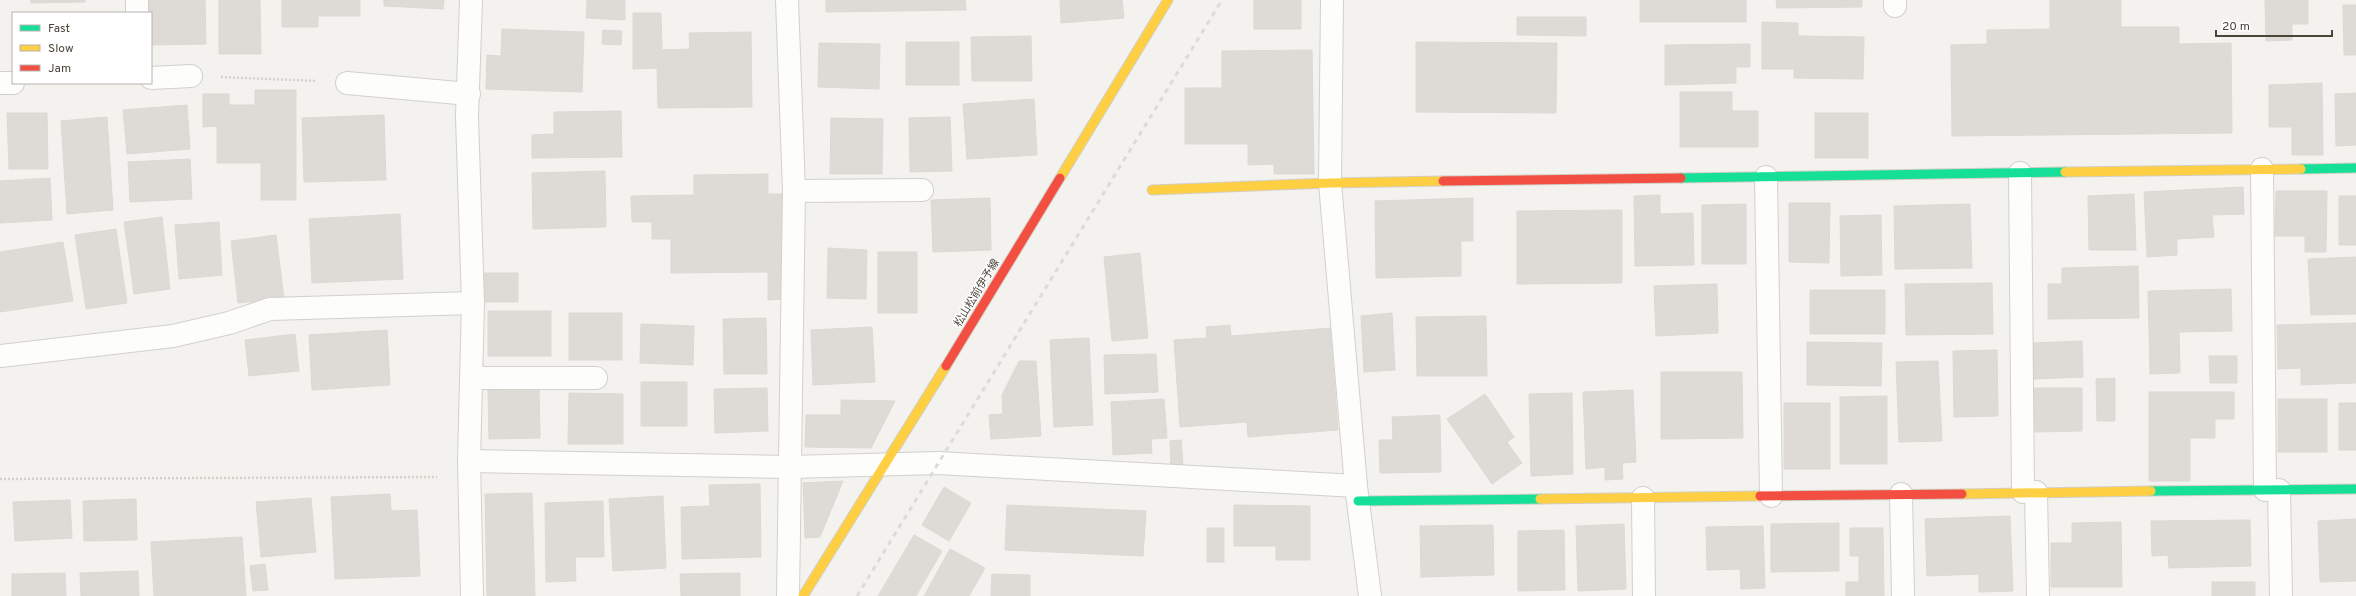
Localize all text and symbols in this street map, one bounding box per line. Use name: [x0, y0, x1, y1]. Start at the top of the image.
legend: [12, 12, 152, 84]
scale bar: [2216, 12, 2332, 38]
text: 20 m: [2222, 19, 2250, 35]
text: Fast: [48, 21, 70, 37]
text: Slow: [48, 41, 74, 57]
text: Jam: [48, 61, 71, 77]
street label: 松山松前伊予線: [951, 256, 1003, 330]

